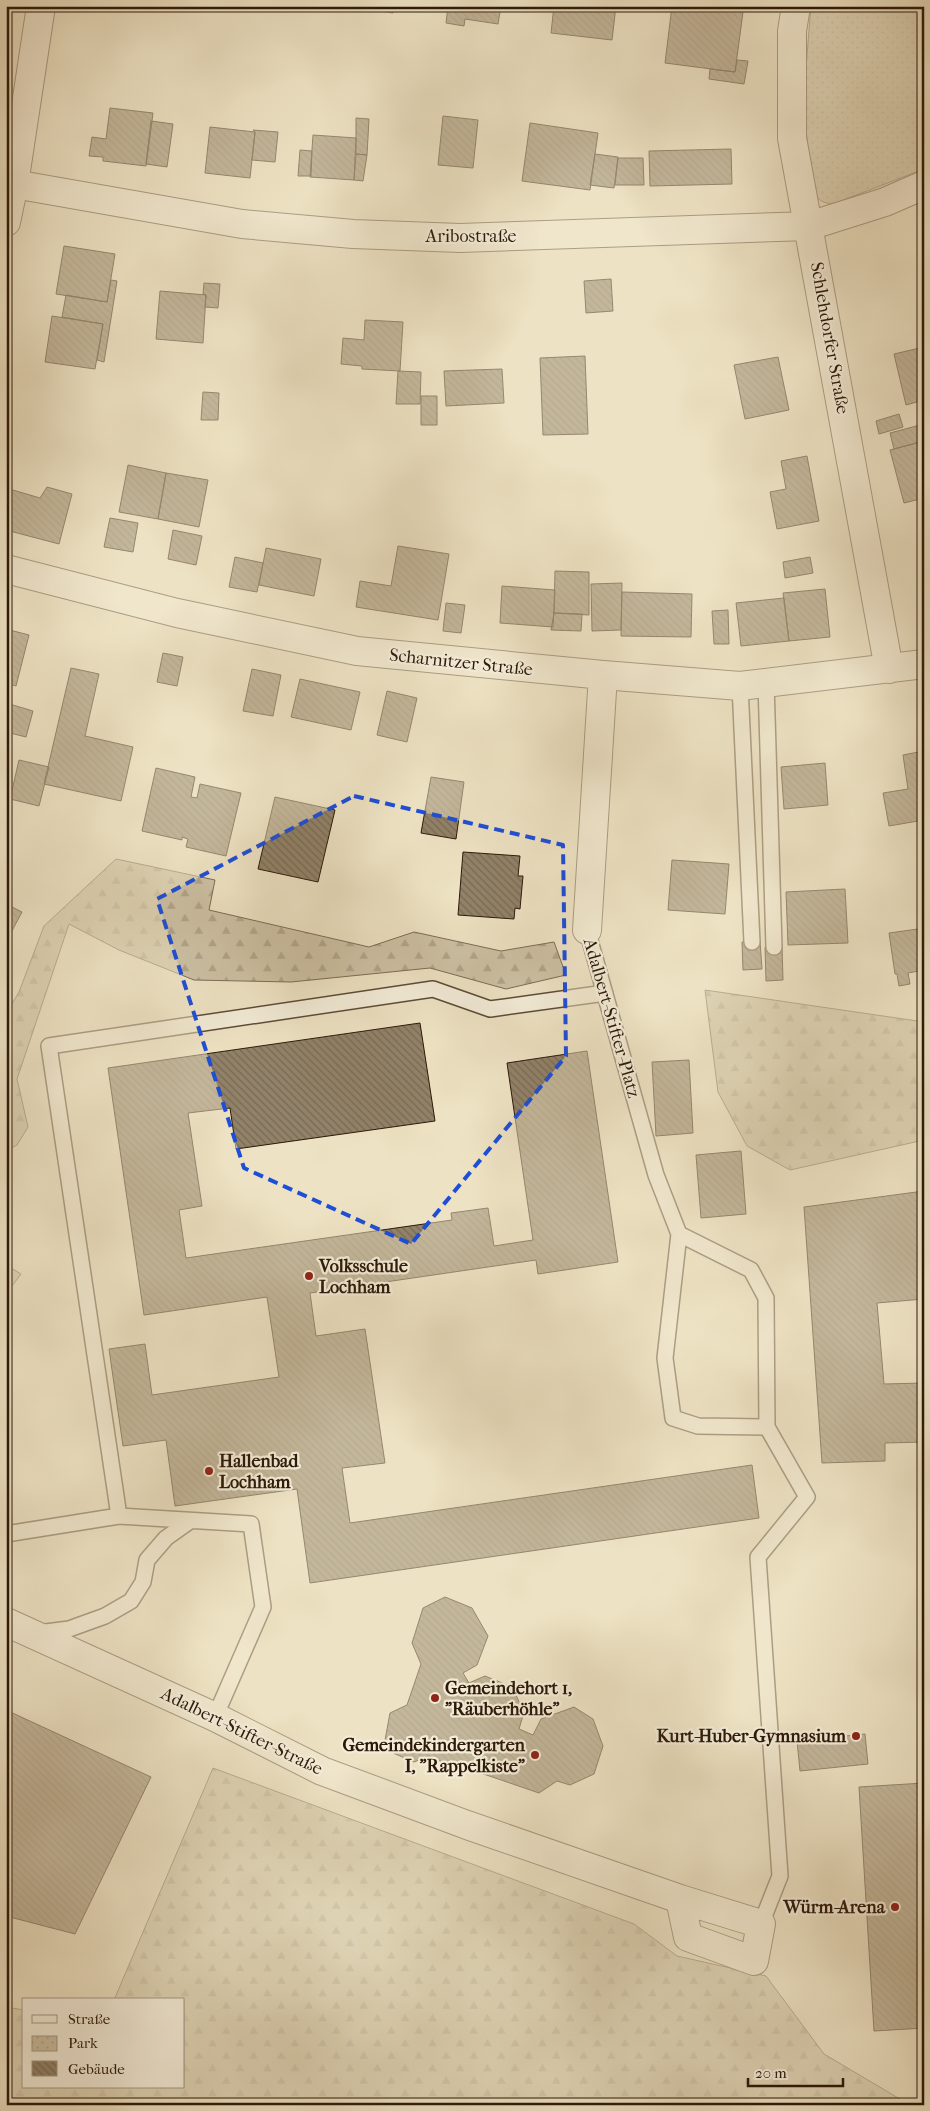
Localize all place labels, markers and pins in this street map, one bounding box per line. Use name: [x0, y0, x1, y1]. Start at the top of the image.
place label: Volksschule Lochham: [318, 1256, 408, 1298]
marker: Volksschule Lochham: [303, 1270, 315, 1282]
place label: Hallenbad Lochham: [219, 1451, 299, 1493]
marker: Hallenbad Lochham: [203, 1465, 215, 1477]
place label: Gemeindehort 1, "Räuberhöhle": [445, 1678, 572, 1720]
marker: Gemeindehort 1, "Räuberhöhle": [429, 1692, 441, 1704]
place label: Kurt-Huber-Gymnasium: [657, 1726, 847, 1747]
marker: Kurt-Huber-Gymnasium: [850, 1730, 862, 1742]
place label: Gemeindekindergarten I, "Rappelkiste": [343, 1735, 526, 1777]
marker: Gemeindekindergarten I, "Rappelkiste": [529, 1749, 541, 1761]
place label: Würm-Arena: [782, 1897, 886, 1918]
marker: Würm-Arena: [889, 1901, 901, 1913]

